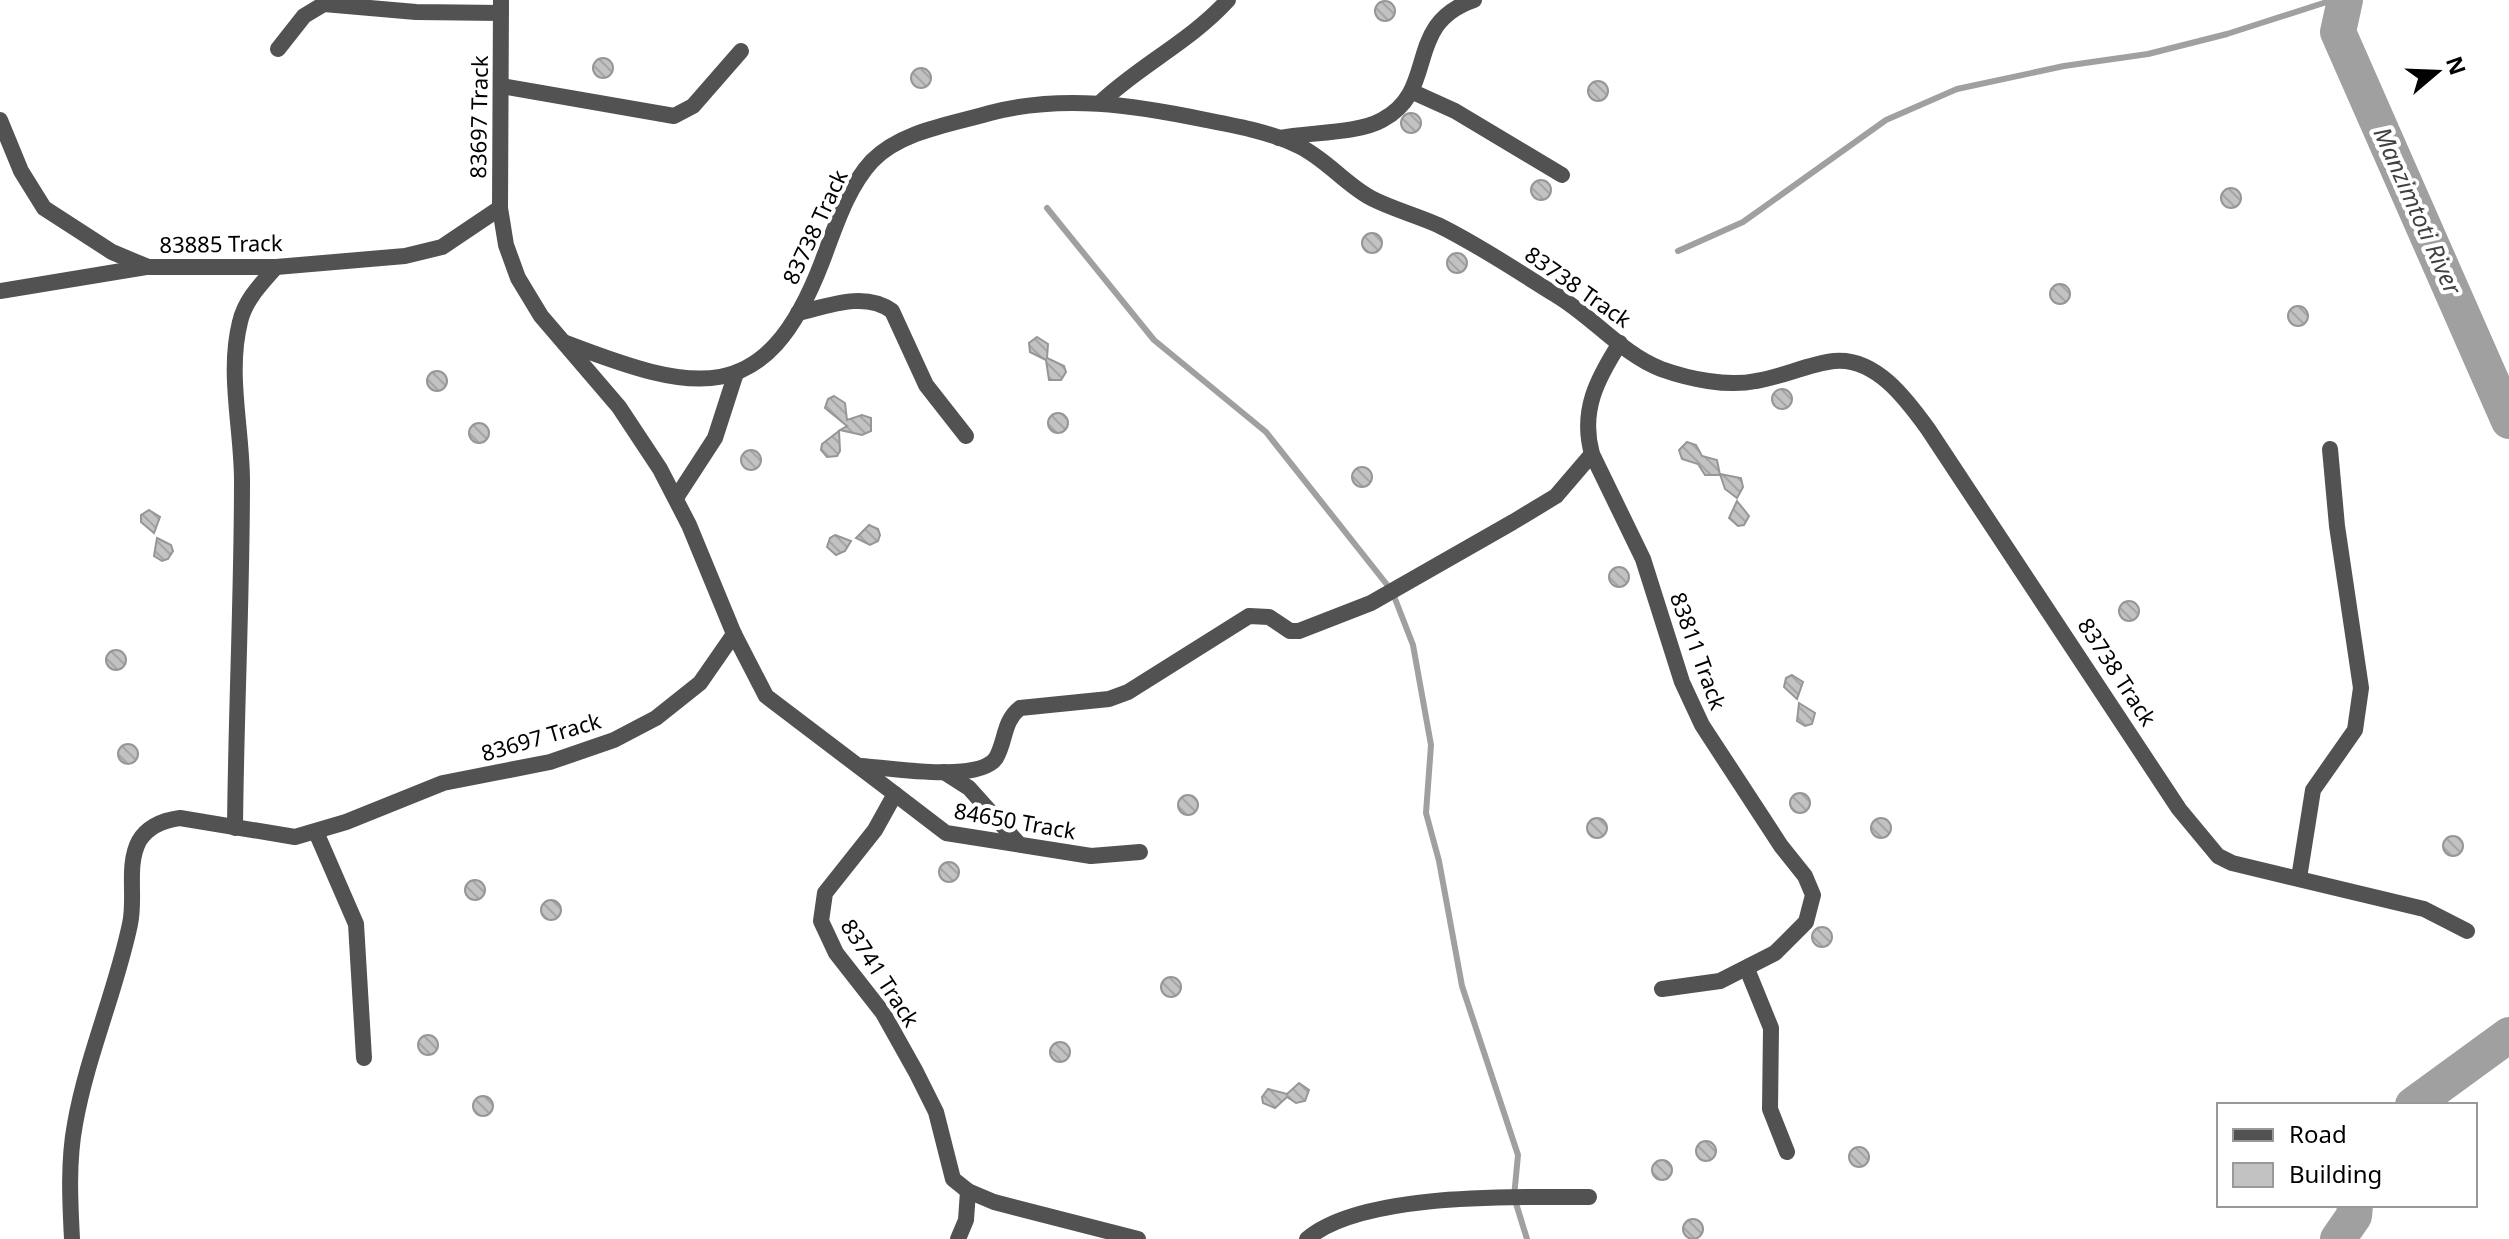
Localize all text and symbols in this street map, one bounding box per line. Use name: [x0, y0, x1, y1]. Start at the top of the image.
north arrow: [2397, 32, 2477, 112]
text: N: [2440, 52, 2474, 79]
street label: 83697 Track: [462, 55, 494, 179]
water label: Manzimtoti River: [2367, 121, 2471, 301]
street label: 83738 Track: [774, 164, 854, 289]
street label: 83885 Track: [159, 227, 283, 259]
street label: 83738 Track: [1520, 239, 1638, 334]
street label: 83811 Track: [1664, 588, 1734, 714]
street label: 83738 Track: [2072, 612, 2164, 731]
street label: 83697 Track: [477, 705, 604, 767]
street label: 84650 Track: [952, 795, 1079, 846]
street label: 83741 Track: [835, 913, 927, 1032]
legend: [2217, 1103, 2477, 1207]
text: Road: [2289, 1117, 2347, 1150]
text: Building: [2289, 1157, 2382, 1190]

